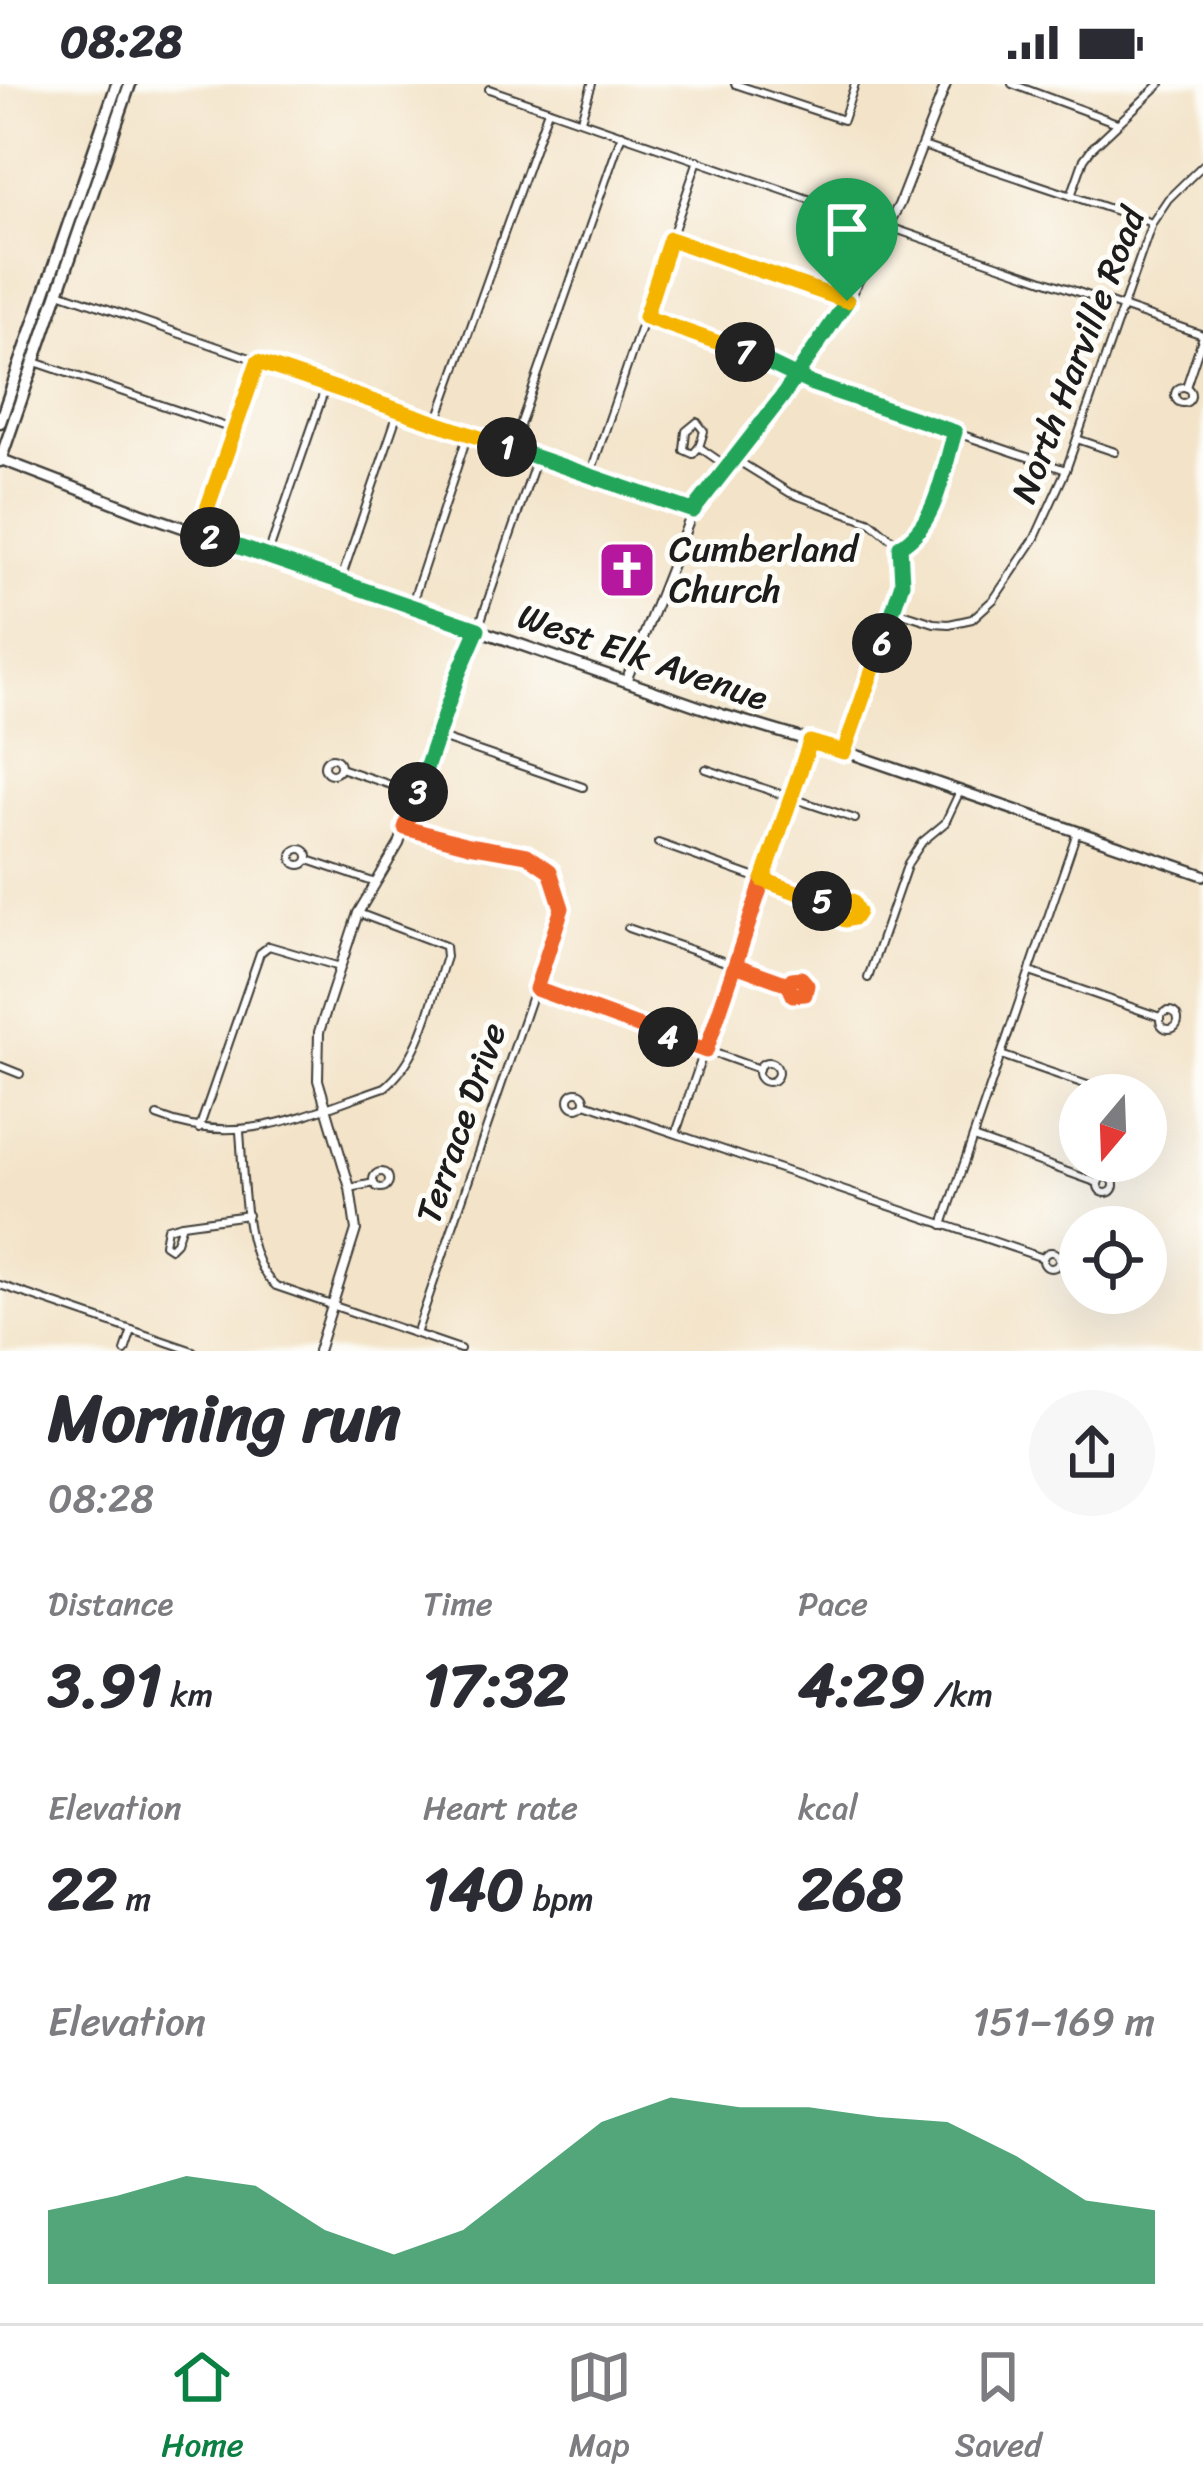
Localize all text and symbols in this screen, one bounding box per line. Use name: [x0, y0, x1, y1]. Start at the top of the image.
text: 08:28: [60, 2, 182, 82]
pin: [796, 178, 898, 301]
icon: arrive: [814, 196, 880, 262]
street label: North Harville Road: [992, 196, 1165, 512]
pin: 7: [715, 322, 775, 382]
text: 7: [736, 323, 754, 381]
pin: 1: [477, 417, 537, 477]
text: 1: [500, 418, 514, 476]
pin: 2: [180, 507, 240, 567]
text: 2: [200, 508, 220, 566]
place label: Cumberland Church: [669, 517, 860, 622]
church icon: Cumberland Church: [596, 539, 658, 601]
street label: West Elk Avenue: [509, 584, 777, 730]
pin: 6: [852, 613, 912, 673]
text: 6: [873, 614, 891, 672]
pin: 3: [388, 762, 448, 822]
text: 3: [409, 763, 427, 821]
pin: 5: [792, 871, 852, 931]
text: 5: [812, 872, 832, 930]
pin: 4: [638, 1007, 698, 1067]
text: 4: [658, 1008, 678, 1066]
street label: Terrace Drive: [397, 1014, 525, 1232]
north arrow: [1059, 1074, 1167, 1182]
map controls: [1059, 1074, 1167, 1314]
button: locate: [1059, 1206, 1167, 1314]
text: Morning run: [48, 1360, 401, 1477]
button: share: [1029, 1390, 1155, 1516]
text: 08:28: [48, 1464, 154, 1533]
text: Distance: [48, 1575, 173, 1633]
text: Time: [423, 1575, 493, 1633]
text: Pace: [798, 1575, 868, 1633]
text: 3.91: [48, 1633, 162, 1739]
text: 17:32: [423, 1633, 569, 1739]
text: 4:29: [798, 1633, 925, 1739]
text: km: [162, 1666, 213, 1724]
text: /km: [925, 1666, 993, 1724]
text: Elevation: [48, 1779, 182, 1837]
text: Heart rate: [423, 1779, 578, 1837]
text: kcal: [798, 1779, 858, 1837]
text: 22: [48, 1837, 117, 1943]
text: 140: [423, 1837, 524, 1943]
text: 268: [798, 1837, 903, 1943]
text: m: [117, 1870, 151, 1928]
text: bpm: [524, 1870, 594, 1928]
text: Elevation: [48, 1987, 206, 2056]
text: 151–169 m: [973, 1987, 1155, 2056]
tab: Home: [161, 2344, 244, 2474]
tab: Map: [566, 2344, 632, 2474]
tab: Saved: [955, 2344, 1042, 2474]

